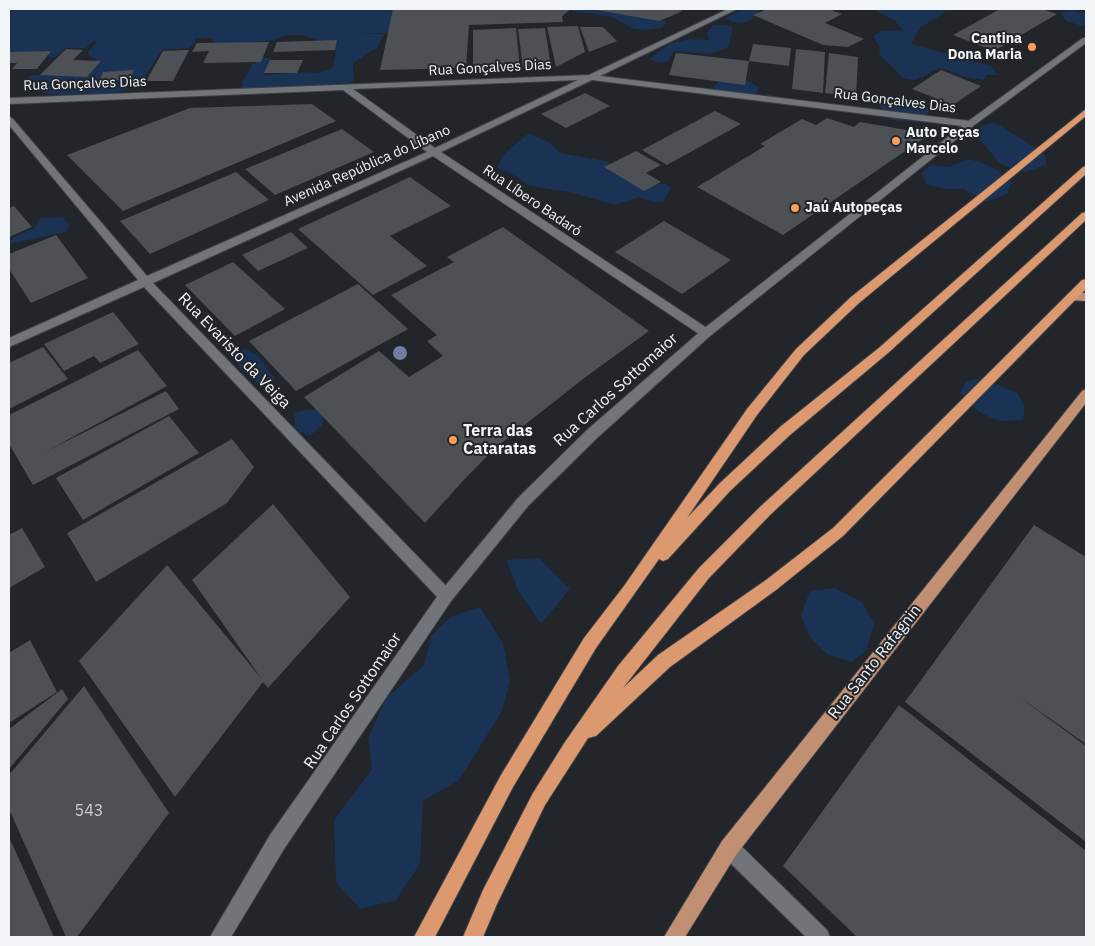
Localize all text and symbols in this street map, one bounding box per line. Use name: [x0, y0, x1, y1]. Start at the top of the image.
place label: Cantina Dona Maria: [948, 31, 1022, 64]
marker: Cantina Dona Maria: [1026, 41, 1038, 53]
street label: Rua Gonçalves Dias: [428, 56, 552, 80]
street label: Rua Gonçalves Dias: [23, 73, 147, 95]
street label: Rua Gonçalves Dias: [833, 85, 957, 117]
street label: Avenida República do Líbano: [281, 122, 453, 210]
place label: Auto Peças Marcelo: [906, 125, 979, 158]
marker: Auto Peças Marcelo: [890, 135, 902, 147]
street label: Rua Líbero Badaró: [479, 162, 585, 240]
place label: Jaú Autopeças: [805, 200, 902, 216]
marker: Jaú Autopeças: [789, 202, 801, 214]
street label: Rua Evaristo da Veiga: [174, 289, 294, 413]
street label: Rua Carlos Sottomaior: [550, 329, 682, 451]
place label: Terra das Cataratas: [463, 421, 536, 459]
marker: Terra das Cataratas: [447, 434, 459, 446]
street label: Rua Santo Rafagnin: [824, 601, 926, 723]
street label: Rua Carlos Sottomaior: [300, 629, 406, 773]
house number: 543: [75, 801, 103, 821]

